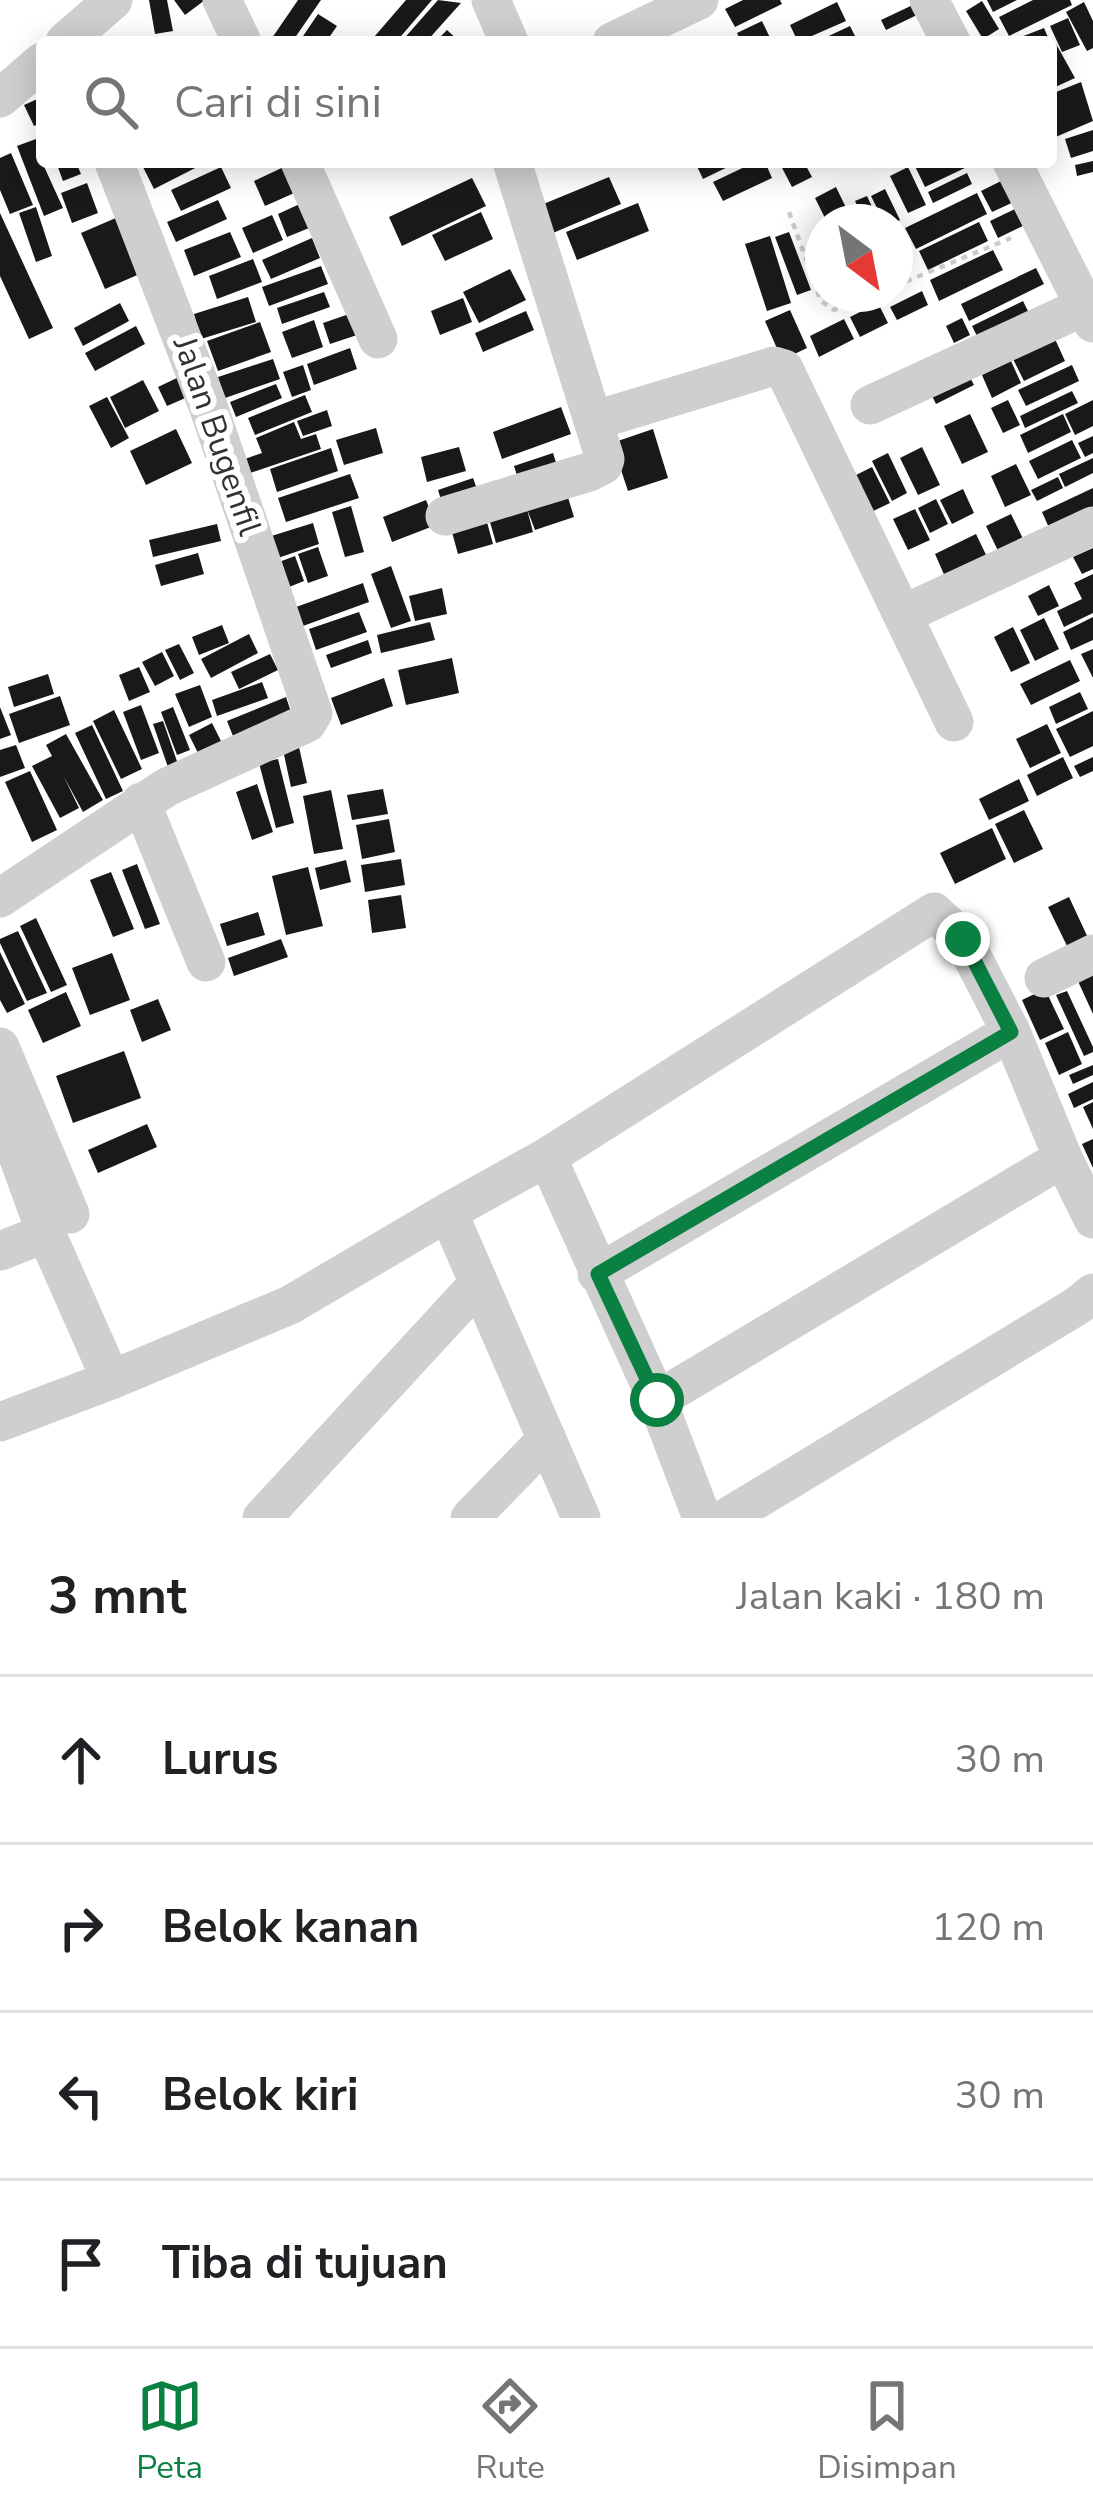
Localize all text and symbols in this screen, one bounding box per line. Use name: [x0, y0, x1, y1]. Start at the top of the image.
search box: [36, 36, 1057, 168]
icon: search: [78, 69, 144, 135]
text: Cari di sini: [174, 72, 382, 133]
north arrow: [805, 204, 913, 312]
street label: Jalan Bugenfil: [162, 330, 272, 542]
route end: [936, 912, 990, 966]
route start: [630, 1373, 684, 1427]
text: 3 mnt: [48, 1561, 187, 1631]
text: Jalan kaki · 180 m: [736, 1570, 1045, 1623]
icon: ahead: [48, 1727, 114, 1793]
text: Lurus: [162, 1729, 279, 1790]
text: 30 m: [955, 1733, 1045, 1786]
icon: right: [48, 1895, 114, 1961]
text: Belok kanan: [162, 1897, 419, 1958]
text: 120 m: [931, 1901, 1045, 1954]
icon: left: [48, 2063, 114, 2129]
text: Belok kiri: [162, 2065, 358, 2126]
text: 30 m: [955, 2069, 1045, 2122]
icon: arrive: [48, 2231, 114, 2297]
text: Tiba di tujuan: [162, 2233, 448, 2294]
tab: Peta: [136, 2373, 203, 2490]
tab: Rute: [475, 2373, 545, 2490]
tab: Disimpan: [817, 2373, 957, 2490]

